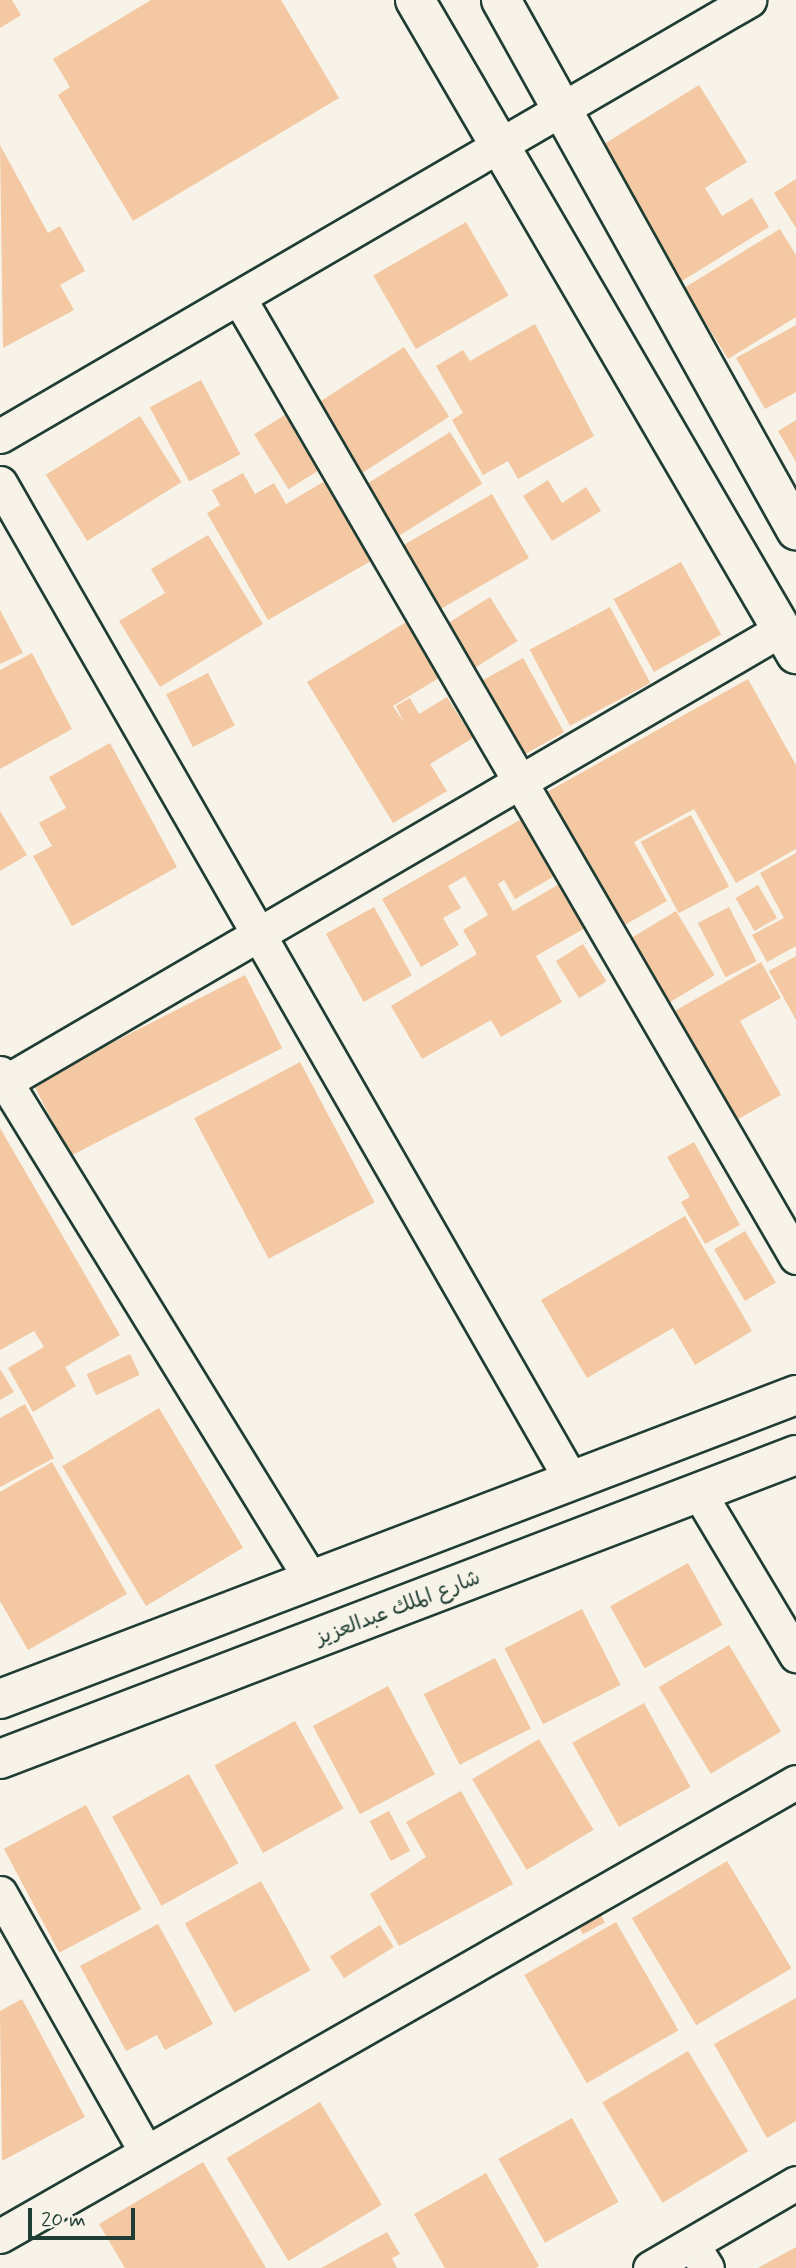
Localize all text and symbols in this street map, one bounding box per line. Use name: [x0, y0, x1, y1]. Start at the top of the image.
street label: شارع الملك عبدالعزيز: [312, 1565, 484, 1651]
scale bar: [32, 2194, 138, 2238]
text: 20 m: [41, 2206, 86, 2234]

